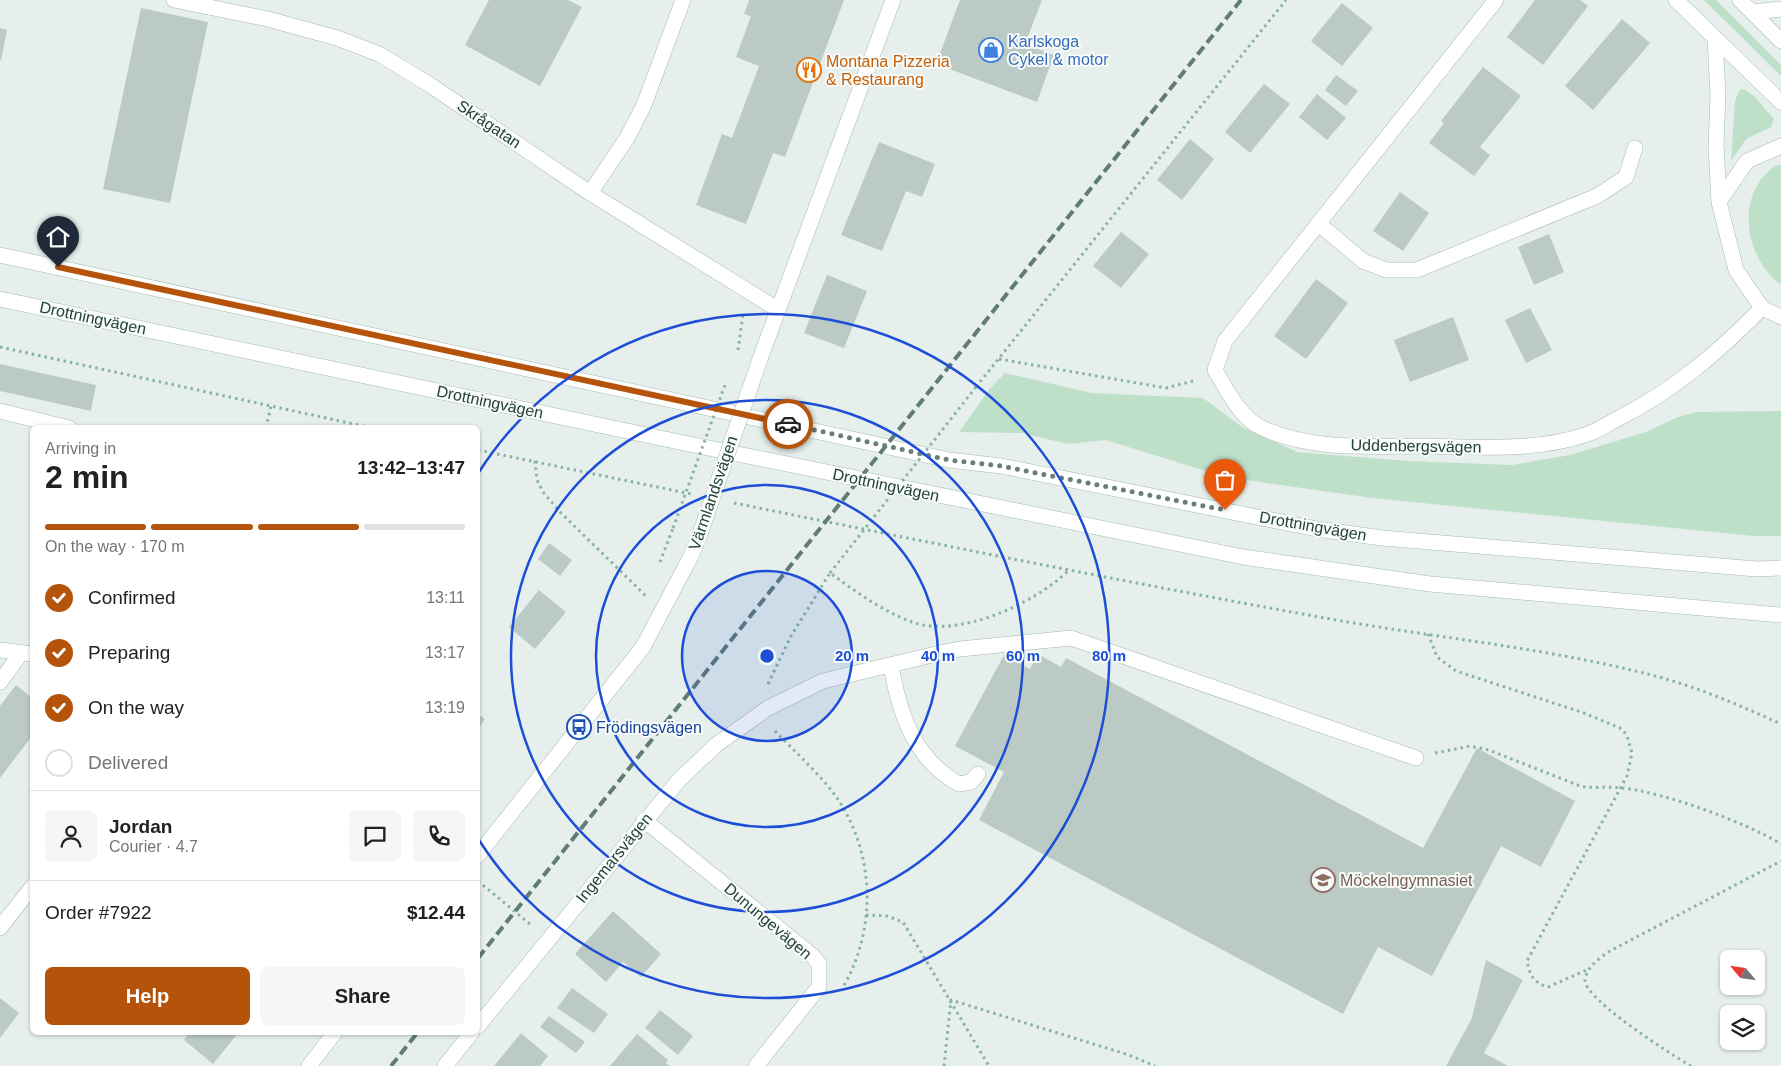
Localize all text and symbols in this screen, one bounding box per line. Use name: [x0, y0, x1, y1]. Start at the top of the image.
place label: Karlskoga Cykel & motor: [1008, 33, 1109, 68]
shop icon: Karlskoga Cykel & motor: [978, 37, 1004, 63]
place label: Montana Pizzeria & Restaurang: [826, 53, 950, 88]
restaurant icon: Montana Pizzeria & Restaurang: [796, 57, 822, 83]
street label: Skrågatan: [454, 97, 524, 151]
pin: [37, 216, 79, 267]
icon: home: [44, 223, 72, 251]
street label: Drottningvägen: [38, 298, 148, 338]
street label: Drottningvägen: [435, 382, 545, 422]
courier: [763, 399, 813, 449]
icon: car: [774, 410, 802, 438]
street label: Värmlandsvägen: [685, 433, 741, 553]
street label: Uddenbergsvägen: [1350, 436, 1482, 456]
text: Arriving in: [45, 440, 116, 457]
text: 13:42–13:47: [357, 457, 465, 478]
text: 2 min: [45, 459, 129, 495]
pin: [1204, 459, 1246, 510]
street label: Drottningvägen: [831, 465, 941, 505]
icon: bag: [1211, 466, 1239, 494]
street label: Drottningvägen: [1258, 508, 1368, 544]
text: On the way · 170 m: [45, 538, 185, 555]
icon: check: [45, 584, 73, 612]
text: Confirmed: [88, 587, 176, 608]
text: 13:11: [426, 589, 465, 606]
icon: check: [45, 639, 73, 667]
text: Preparing: [88, 642, 170, 663]
text: 13:17: [425, 644, 465, 661]
centre of rings: [758, 647, 776, 665]
text: 20 m: [835, 647, 869, 664]
text: 40 m: [921, 647, 955, 664]
text: 60 m: [1006, 647, 1040, 664]
text: 80 m: [1092, 647, 1126, 664]
icon: check: [45, 694, 73, 722]
text: On the way: [88, 697, 184, 718]
text: 13:19: [425, 699, 465, 716]
bus stop icon: Frödingsvägen: [566, 714, 592, 740]
place label: Frödingsvägen: [596, 719, 702, 736]
text: Delivered: [88, 752, 168, 773]
button: person: [45, 810, 97, 862]
button: chat: [349, 810, 401, 862]
button: phone: [413, 810, 465, 862]
street label: Ingemarsvägen: [573, 810, 655, 906]
text: Jordan: [109, 816, 172, 837]
text: Courier · 4.7: [109, 838, 198, 855]
school or university icon: Möckelngymnasiet: [1310, 867, 1336, 893]
place label: Möckelngymnasiet: [1340, 872, 1473, 889]
street label: Dunungevägen: [721, 880, 815, 962]
text: Order #7922: [45, 902, 152, 923]
text: $12.44: [407, 902, 465, 923]
north arrow: [1720, 950, 1765, 995]
map controls: [1720, 950, 1765, 1050]
button: Help: [45, 967, 250, 1025]
button: Share: [260, 967, 465, 1025]
button: layers: [1720, 1005, 1765, 1050]

